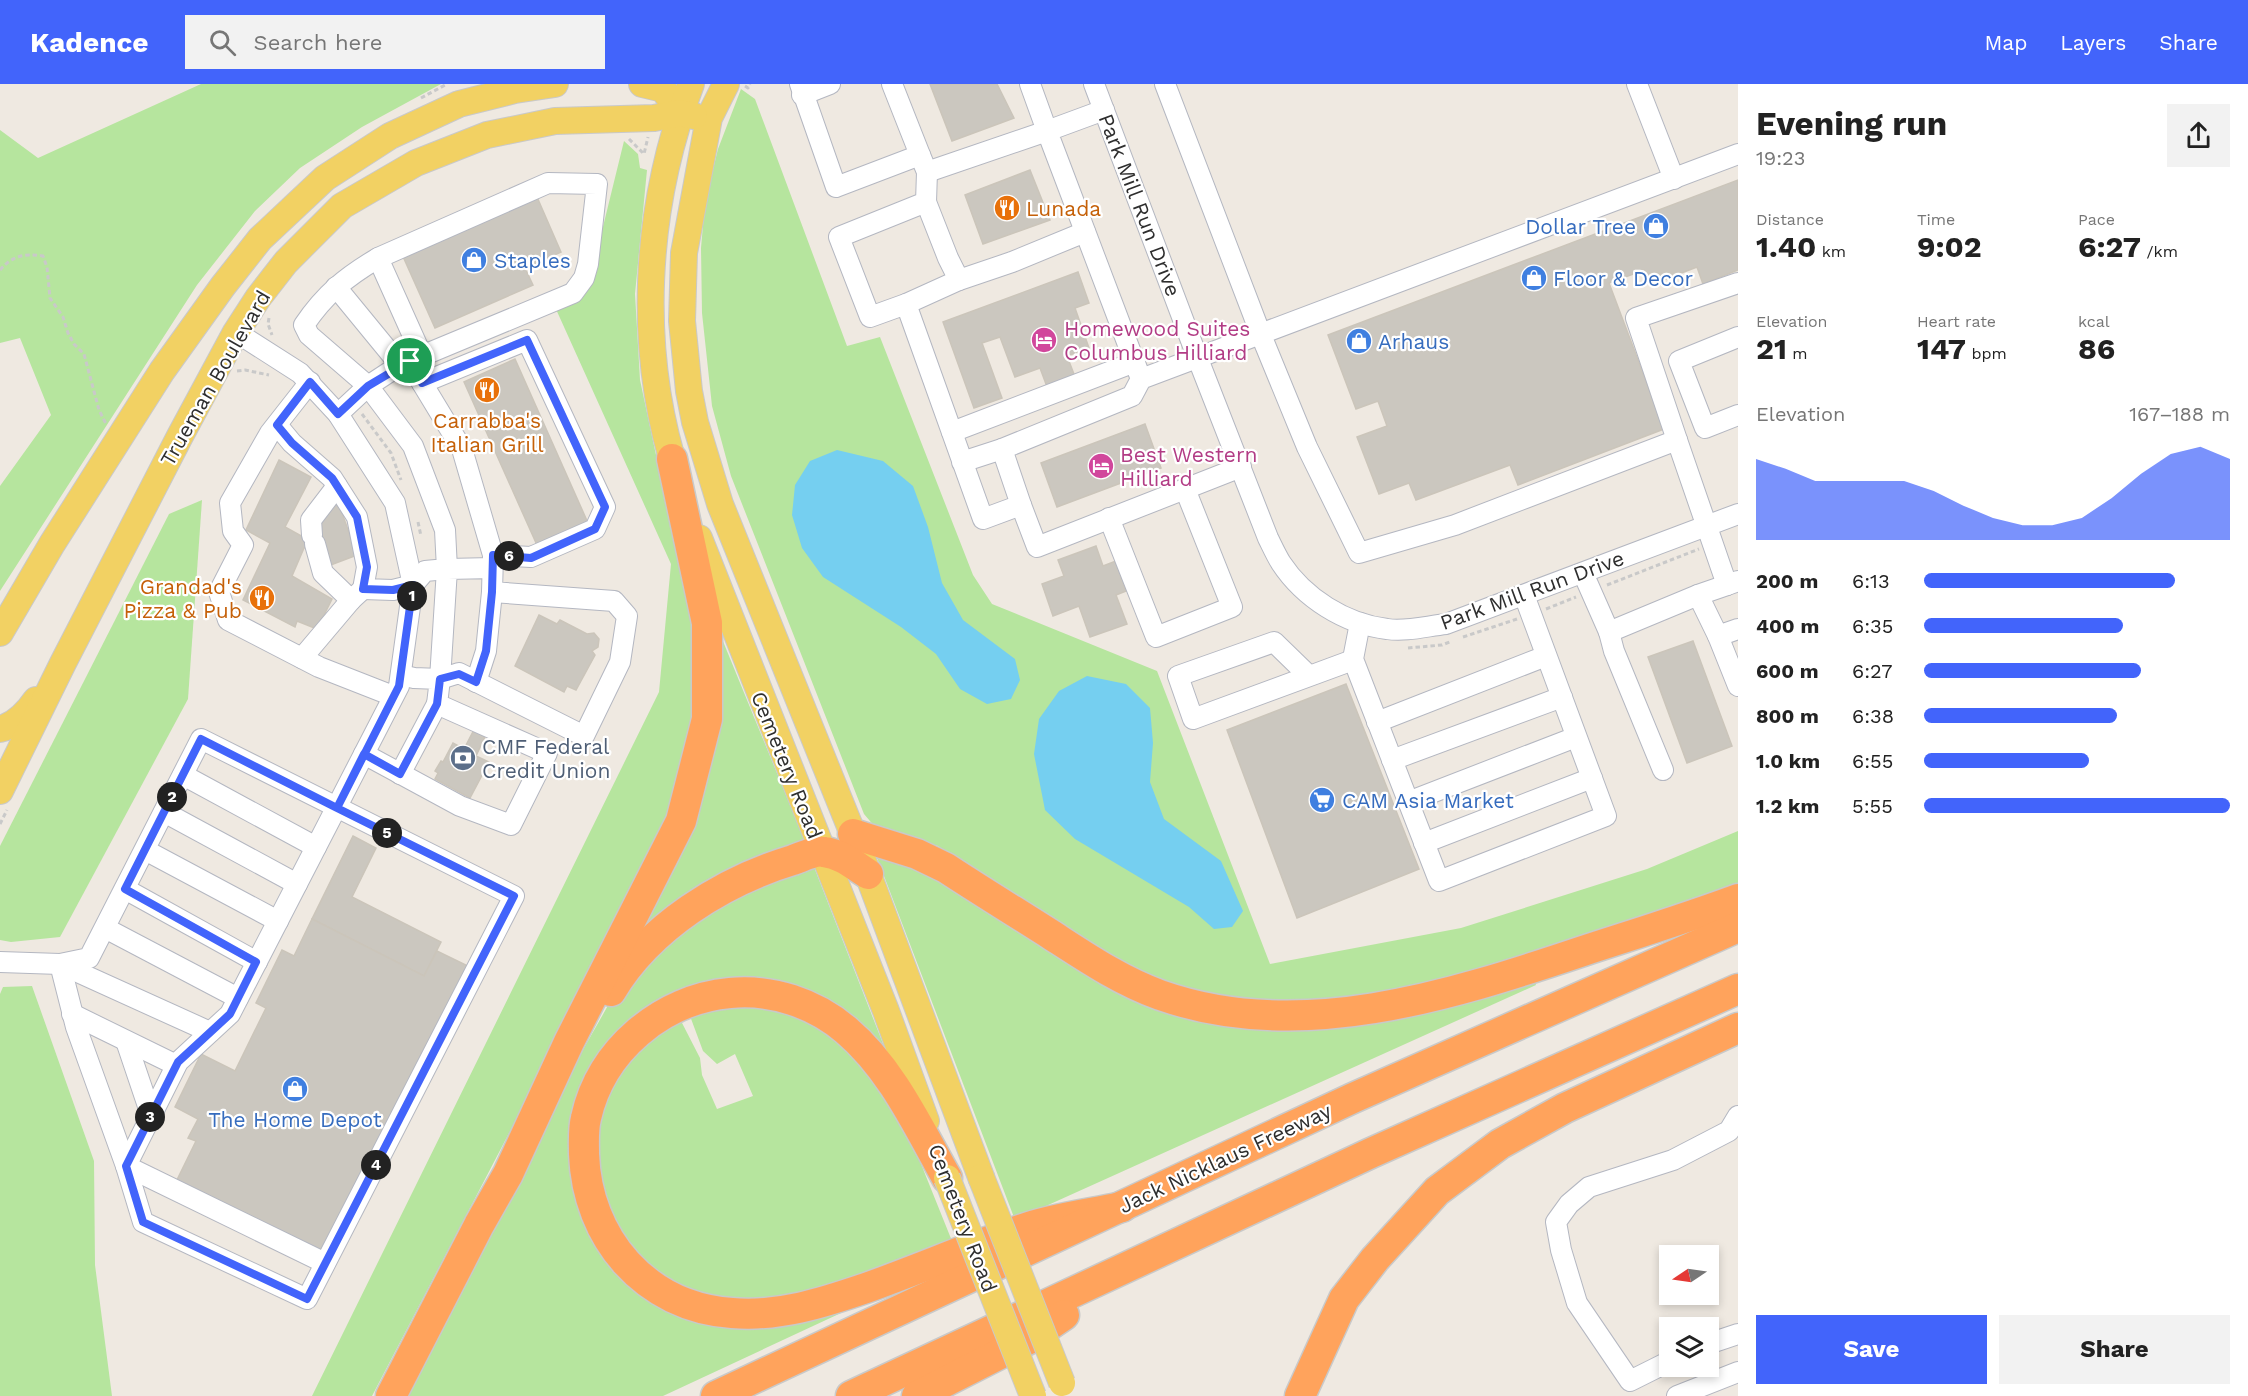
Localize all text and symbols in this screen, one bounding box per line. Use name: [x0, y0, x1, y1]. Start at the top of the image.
search box: [185, 15, 605, 69]
text: Kadence: [30, 26, 149, 59]
icon: search: [206, 26, 239, 59]
text: Search here: [254, 30, 383, 55]
text: Map: [1984, 30, 2027, 55]
text: Layers: [2060, 30, 2126, 55]
text: Share: [2159, 30, 2218, 55]
text: Evening run: [1756, 104, 1947, 143]
button: share: [2167, 104, 2230, 167]
street label: Park Mill Run Drive: [1094, 110, 1186, 300]
text: 19:23: [1756, 146, 1805, 170]
restaurant icon: Lunada: [992, 193, 1022, 223]
place label: Lunada: [1026, 196, 1101, 221]
text: Distance: [1756, 210, 1824, 229]
text: Time: [1917, 210, 1955, 229]
text: Pace: [2078, 210, 2115, 229]
shop icon: Dollar Tree: [1641, 211, 1671, 241]
place label: Dollar Tree: [1525, 214, 1636, 239]
text: 1.40: [1756, 229, 1816, 264]
text: 9:02: [1917, 229, 1982, 264]
text: 6:27: [2078, 229, 2141, 264]
text: km: [1816, 242, 1846, 261]
text: /km: [2141, 242, 2178, 261]
shop icon: Staples: [459, 245, 489, 275]
place label: Staples: [494, 248, 571, 273]
shop icon: Floor & Decor: [1519, 263, 1549, 293]
place label: Floor & Decor: [1553, 266, 1694, 291]
street label: Trueman Boulevard: [155, 286, 275, 470]
text: Elevation: [1756, 312, 1827, 331]
text: Heart rate: [1917, 312, 1996, 331]
text: kcal: [2078, 312, 2110, 331]
place label: Homewood Suites Columbus Hilliard: [1064, 316, 1250, 365]
hotel icon: Homewood Suites Columbus Hilliard: [1029, 325, 1059, 355]
shop icon: Arhaus: [1344, 326, 1374, 356]
place label: Arhaus: [1378, 329, 1449, 354]
text: 21: [1756, 331, 1787, 366]
text: 147: [1917, 331, 1966, 366]
text: 86: [2078, 331, 2115, 366]
pin: [384, 335, 435, 386]
icon: arrive: [393, 344, 426, 377]
text: m: [1787, 344, 1808, 363]
text: bpm: [1966, 344, 2007, 363]
restaurant icon: Carrabba's Italian Grill: [472, 375, 502, 405]
text: Elevation: [1756, 402, 1845, 426]
text: 167–188 m: [2129, 402, 2230, 426]
place label: Carrabba's Italian Grill: [430, 408, 544, 457]
place label: Best Western Hilliard: [1120, 442, 1258, 491]
hotel icon: Best Western Hilliard: [1086, 451, 1116, 481]
pin: 6: [494, 541, 524, 571]
street label: Park Mill Run Drive: [1437, 545, 1627, 635]
text: 6: [504, 546, 514, 565]
text: 200 m: [1756, 569, 1818, 593]
text: 6:13: [1852, 569, 1890, 593]
place label: Grandad's Pizza & Pub: [123, 574, 242, 623]
pin: 1: [397, 581, 427, 611]
restaurant icon: Grandad's Pizza & Pub: [247, 583, 277, 613]
text: 1: [409, 586, 415, 605]
text: 400 m: [1756, 614, 1819, 638]
text: 6:35: [1852, 614, 1893, 638]
text: 600 m: [1756, 659, 1819, 683]
text: 6:27: [1852, 659, 1893, 683]
street label: Cemetery Road: [746, 688, 828, 842]
text: 800 m: [1756, 704, 1819, 728]
text: 6:38: [1852, 704, 1894, 728]
place label: CMF Federal Credit Union: [482, 734, 610, 783]
bank icon: CMF Federal Credit Union: [448, 743, 478, 773]
text: 1.0 km: [1756, 749, 1820, 773]
text: 6:55: [1852, 749, 1893, 773]
pin: 2: [157, 782, 187, 812]
supermarket icon: CAM Asia Market: [1307, 785, 1337, 815]
text: 2: [167, 787, 177, 806]
place label: CAM Asia Market: [1342, 788, 1514, 813]
text: 1.2 km: [1756, 794, 1819, 818]
text: 5:55: [1852, 794, 1893, 818]
pin: 5: [372, 818, 402, 848]
text: 5: [382, 823, 392, 842]
shop icon: The Home Depot: [280, 1074, 310, 1104]
street label: Jack Nicklaus Freeway: [1115, 1098, 1335, 1218]
pin: 3: [135, 1102, 165, 1132]
text: 3: [145, 1107, 155, 1126]
place label: The Home Depot: [208, 1107, 382, 1132]
street label: Cemetery Road: [923, 1140, 1003, 1296]
pin: 4: [361, 1150, 391, 1180]
text: 4: [371, 1155, 381, 1174]
north arrow: [1659, 1245, 1719, 1305]
map controls: [1659, 1245, 1719, 1377]
button: Save: [1756, 1315, 1987, 1384]
button: Share: [1999, 1315, 2230, 1384]
button: layers: [1659, 1317, 1719, 1377]

